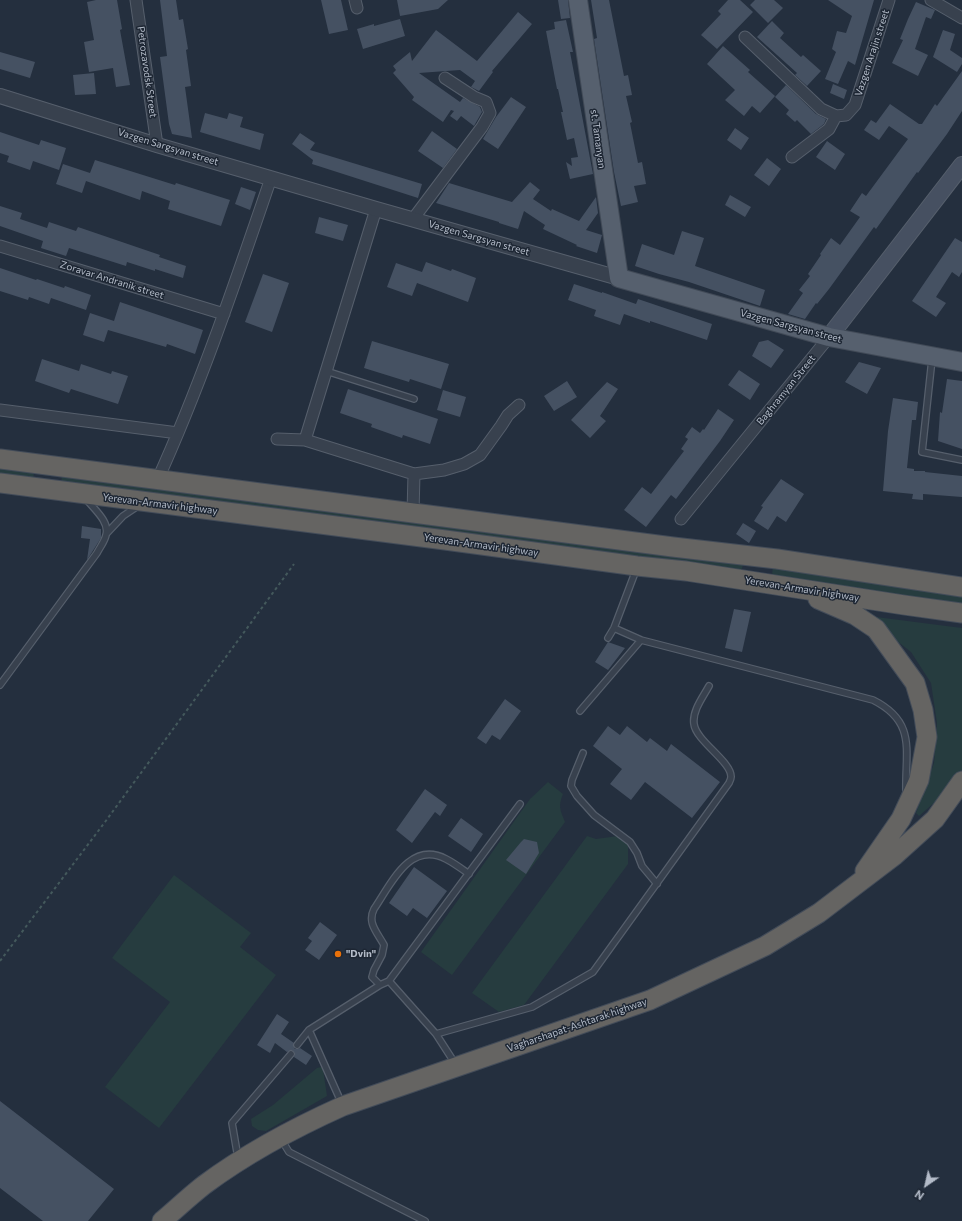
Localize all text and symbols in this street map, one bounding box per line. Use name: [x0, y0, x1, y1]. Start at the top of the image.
street label: Vazgen Arajin street: [852, 8, 892, 98]
street label: Petrozavodsk Street: [135, 26, 159, 118]
street label: st. Tamanyan: [588, 109, 608, 169]
street label: Vazgen Sargsyan street: [116, 126, 220, 168]
street label: Vazgen Sargsyan street: [427, 218, 531, 258]
street label: Zoravar Andranik street: [59, 258, 165, 302]
street label: Vazgen Sargsyan street: [739, 307, 843, 345]
street label: Baghramyan Street: [754, 353, 818, 427]
street label: Yerevan-Armavir highway: [102, 491, 218, 517]
street label: Yerevan-Armavir highway: [423, 531, 539, 559]
street label: Yerevan-Armavir highway: [744, 574, 860, 604]
place label: "Dvin": [346, 948, 376, 960]
marker: "Dvin": [333, 949, 343, 959]
street label: Vagharshapat-Ashtarak highway: [506, 995, 648, 1055]
north arrow: [906, 1165, 946, 1205]
text: N: [912, 1188, 926, 1203]

